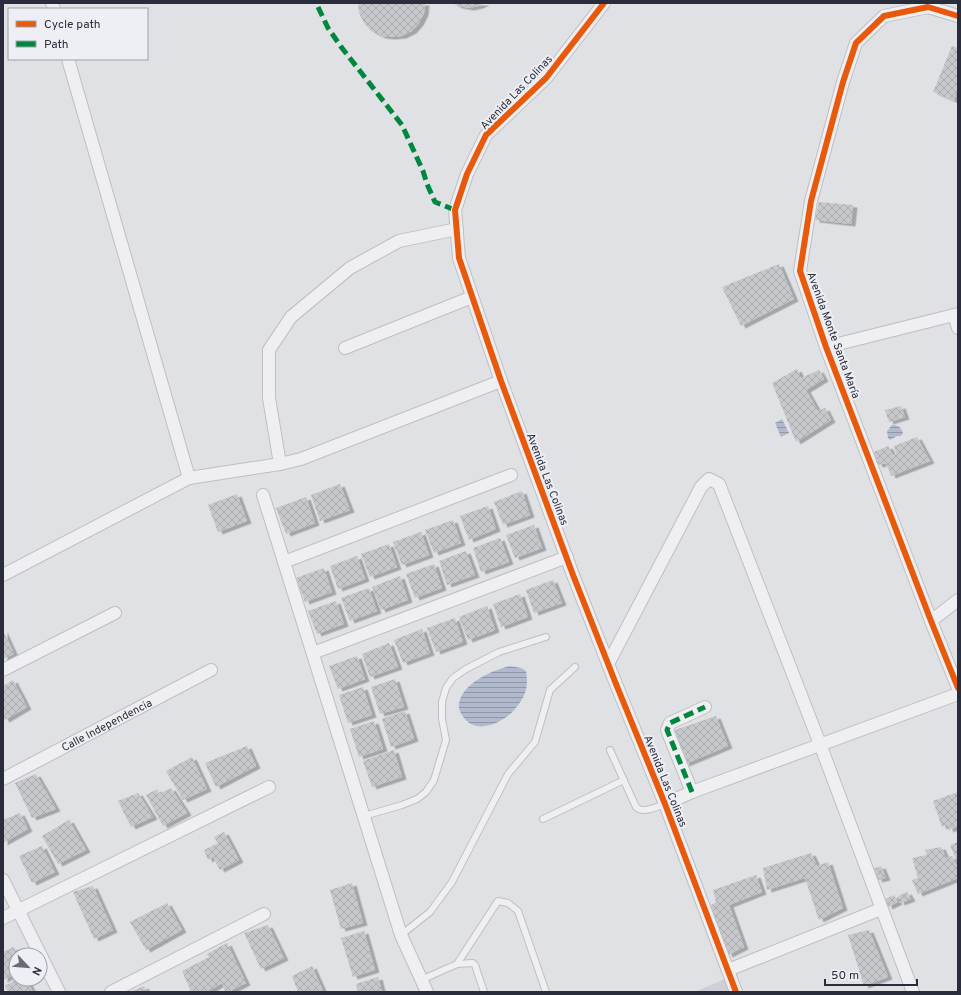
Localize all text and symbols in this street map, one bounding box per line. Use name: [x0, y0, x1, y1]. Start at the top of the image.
legend: [8, 8, 148, 60]
text: Cycle path: [44, 17, 101, 33]
text: Path: [44, 37, 69, 53]
street label: Avenida Las Colinas: [478, 53, 556, 133]
street label: Avenida Monte Santa María: [804, 270, 863, 401]
street label: Avenida Las Colinas: [523, 431, 571, 528]
street label: Calle Independencia: [59, 696, 155, 755]
street label: Avenida Las Colinas: [640, 733, 690, 829]
north arrow: [8, 947, 48, 987]
scale bar: [825, 961, 917, 987]
text: N: [28, 964, 44, 978]
text: 50 m: [831, 968, 859, 984]

